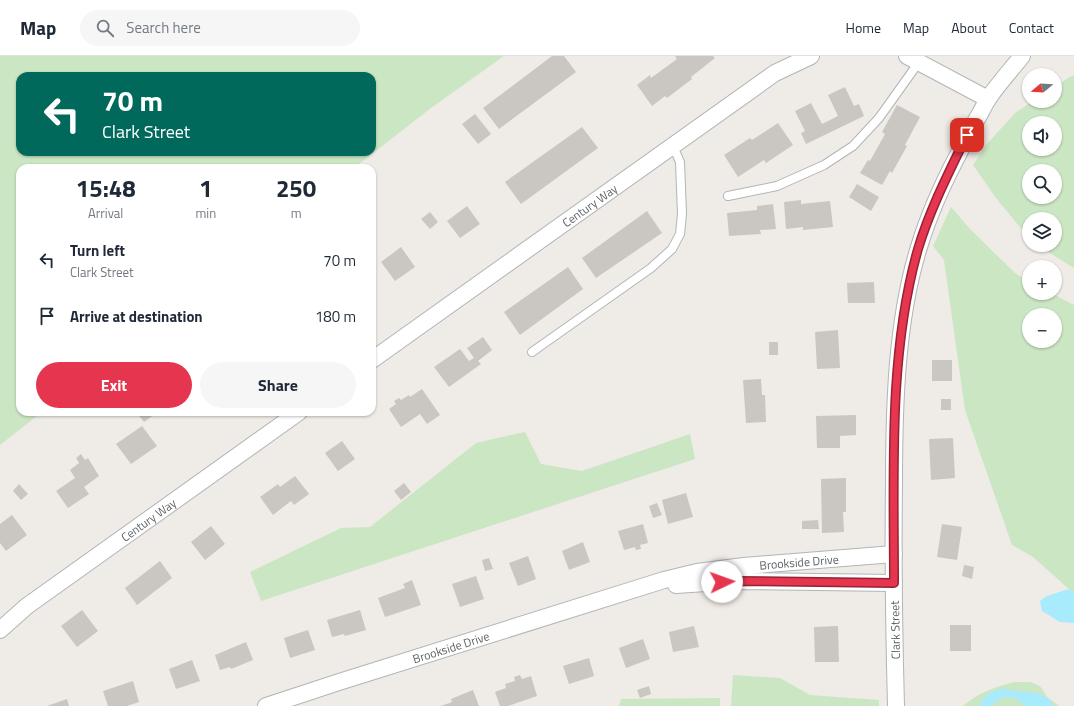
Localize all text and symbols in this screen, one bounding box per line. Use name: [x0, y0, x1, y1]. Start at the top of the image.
search box: [80, 10, 360, 46]
text: Map: [20, 13, 56, 42]
text: Search here: [126, 16, 201, 39]
icon: search: [94, 17, 116, 39]
text: Home: [846, 17, 881, 38]
text: Map: [903, 17, 929, 38]
text: About: [951, 17, 987, 38]
text: Contact: [1009, 17, 1054, 38]
north arrow: [1022, 68, 1062, 108]
map controls: [1022, 68, 1062, 348]
text: 70 m: [102, 79, 163, 122]
icon: left: [36, 88, 88, 140]
button: sound: [1022, 116, 1062, 156]
text: Clark Street: [102, 118, 190, 145]
pin: [950, 118, 984, 152]
icon: arrive: [956, 124, 978, 146]
button: search: [1022, 164, 1062, 204]
text: 15:48: [76, 170, 136, 206]
text: 1: [199, 170, 213, 206]
text: 250: [276, 170, 316, 206]
street label: Century Way: [558, 179, 621, 232]
text: Arrival: [88, 203, 123, 223]
text: min: [195, 203, 216, 223]
text: m: [291, 203, 302, 223]
button: layers: [1022, 212, 1062, 252]
text: Turn left: [70, 239, 125, 262]
icon: left: [36, 249, 58, 271]
text: 70 m: [323, 249, 356, 272]
button: +: [1022, 260, 1062, 300]
text: Clark Street: [70, 262, 134, 282]
icon: arrive: [36, 305, 58, 327]
text: Arrive at destination: [70, 305, 203, 328]
text: 180 m: [315, 305, 356, 328]
button: −: [1022, 308, 1062, 348]
button: Exit: [36, 362, 192, 408]
button: Share: [200, 362, 356, 408]
street label: Century Way: [117, 493, 180, 546]
street label: Brookside Drive: [759, 549, 839, 574]
position arrow: [701, 561, 743, 603]
street label: Clark Street: [885, 600, 905, 660]
street label: Brookside Drive: [410, 626, 492, 668]

